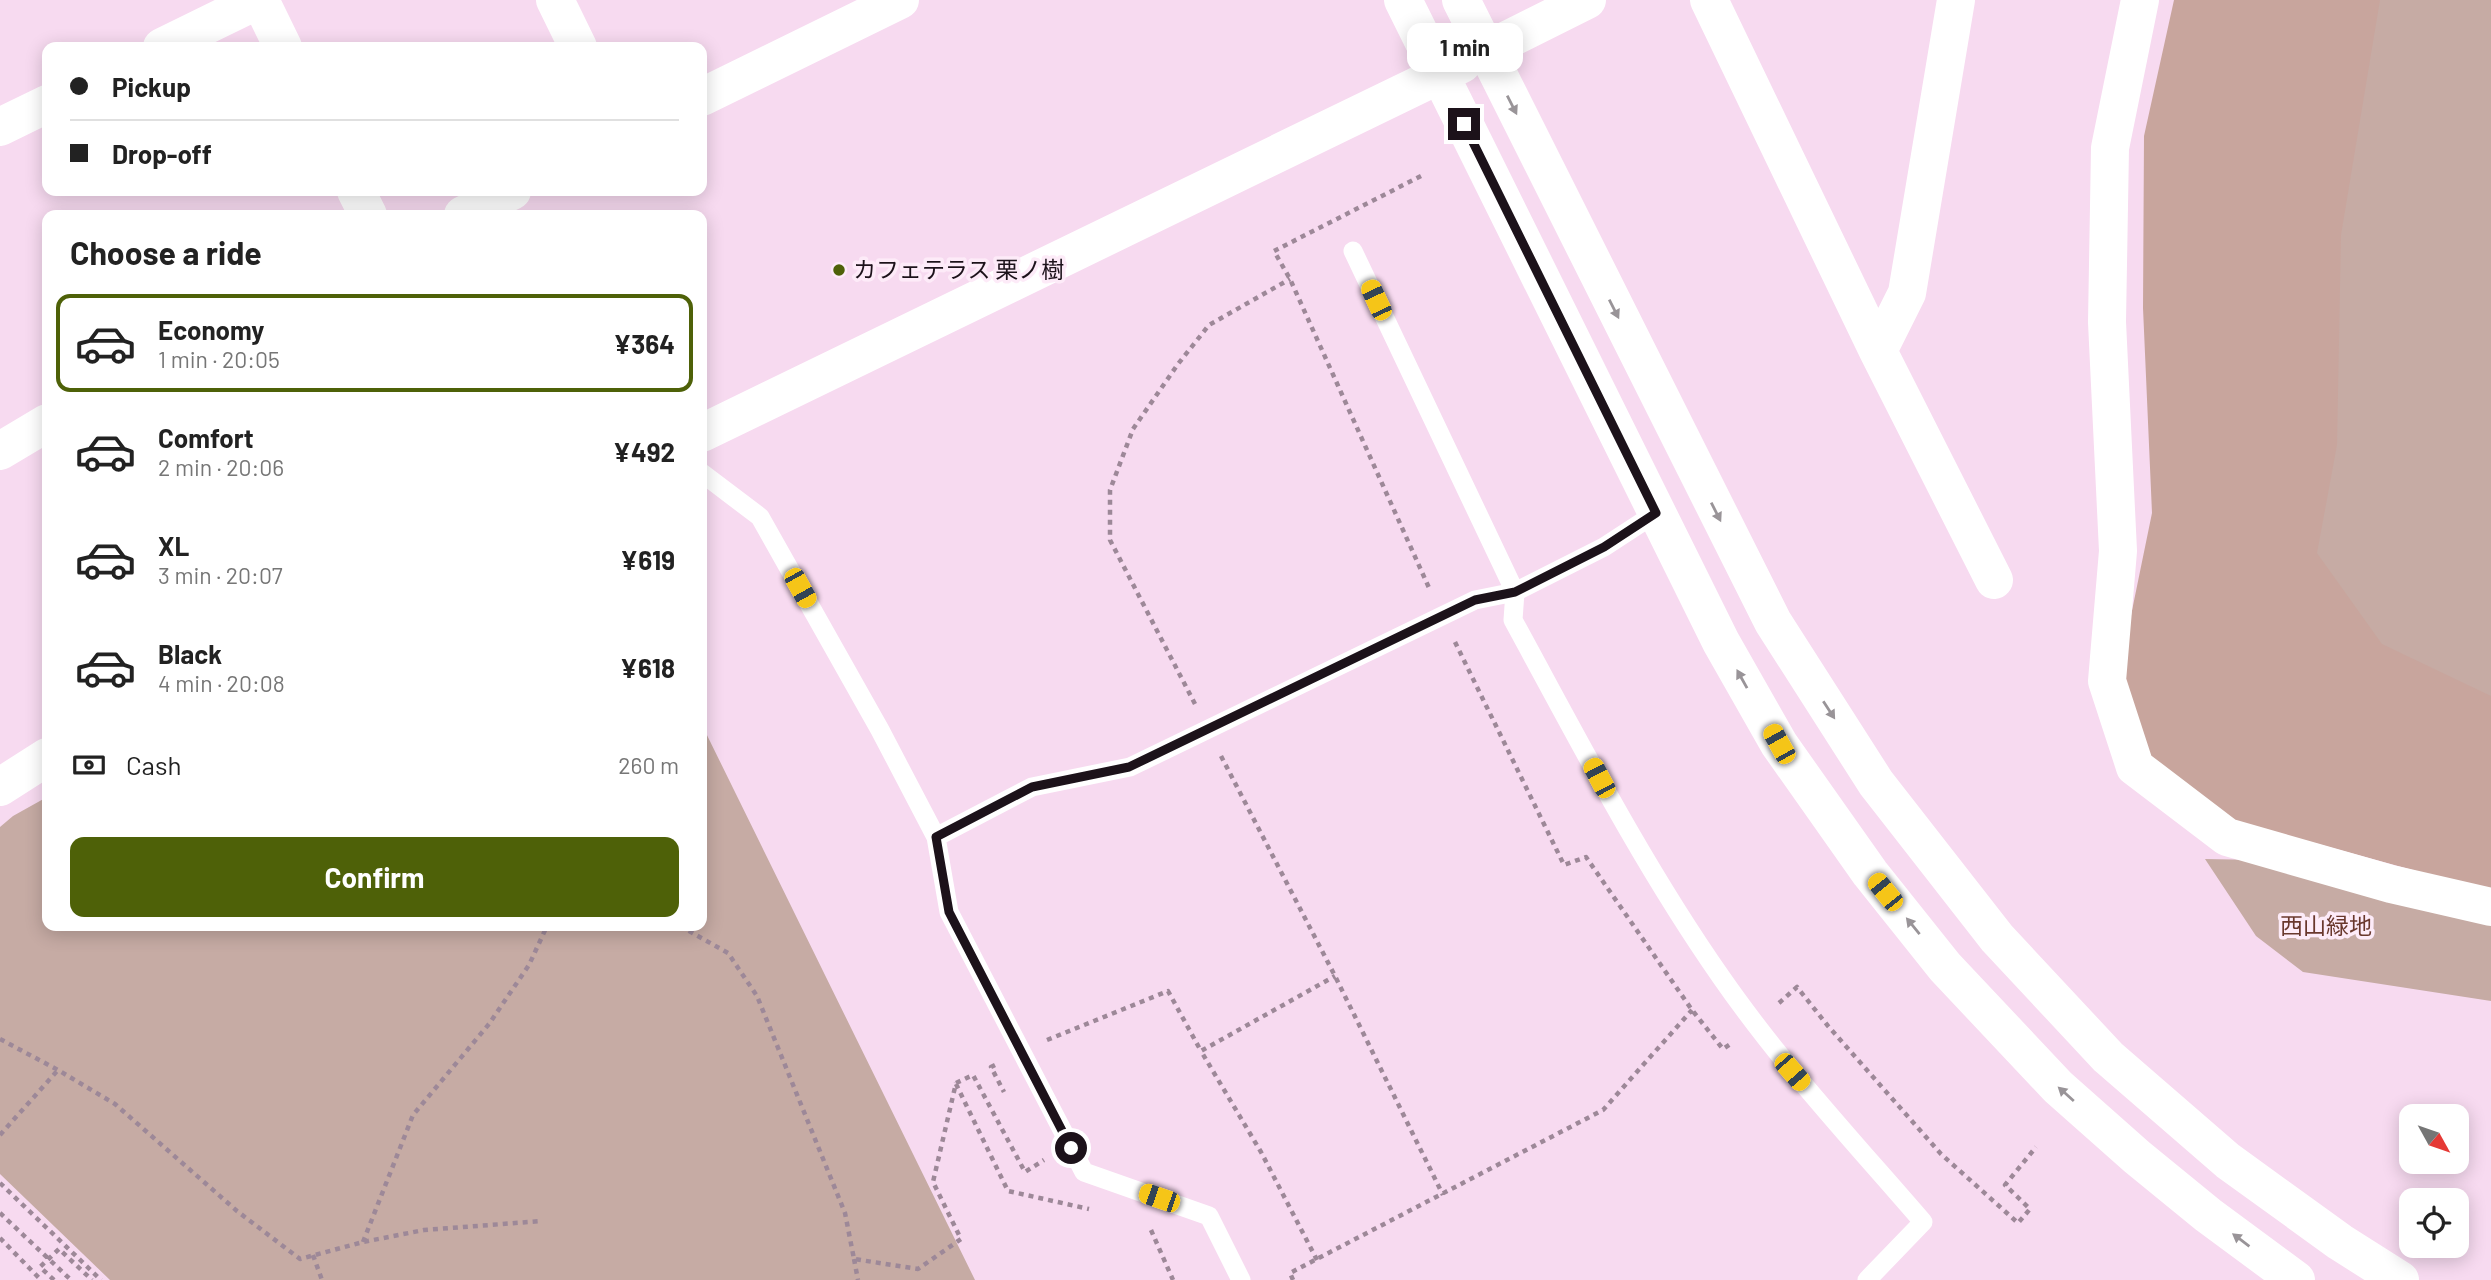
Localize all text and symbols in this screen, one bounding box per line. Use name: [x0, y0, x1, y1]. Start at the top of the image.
callout: 1 min: [1406, 23, 1522, 72]
text: 1 min: [1440, 33, 1490, 61]
text: Pickup: [112, 71, 191, 102]
one-way arrow: [1507, 95, 1518, 115]
route end: [1448, 108, 1480, 140]
text: Drop-off: [112, 138, 212, 169]
text: Choose a ride: [70, 233, 262, 271]
place label: カフェテラス 栗ノ樹: [853, 255, 1064, 283]
marker: カフェテラス 栗ノ樹: [831, 262, 847, 278]
car: [1358, 277, 1395, 323]
one-way arrow: [1608, 299, 1620, 319]
icon: car: [74, 312, 137, 375]
text: Economy: [158, 314, 264, 345]
text: ¥364: [613, 328, 675, 359]
text: 1 min · 20:05: [158, 345, 280, 373]
icon: car: [74, 420, 137, 483]
text: Comfort: [158, 422, 254, 453]
text: ¥492: [613, 436, 675, 467]
text: 2 min · 20:06: [158, 453, 284, 481]
one-way arrow: [1709, 503, 1721, 523]
icon: car: [74, 528, 137, 591]
text: XL: [158, 530, 189, 561]
text: ¥619: [620, 544, 675, 575]
text: 3 min · 20:07: [158, 561, 283, 589]
car: [781, 565, 820, 611]
icon: car: [74, 636, 137, 699]
text: Black: [158, 638, 222, 669]
text: ¥618: [620, 652, 675, 683]
text: 4 min · 20:08: [158, 669, 285, 697]
one-way arrow: [1736, 669, 1748, 689]
one-way arrow: [1822, 700, 1835, 719]
car: [1760, 721, 1799, 767]
icon: cash: [70, 746, 108, 784]
text: Cash: [126, 749, 181, 780]
text: 260 m: [618, 751, 679, 779]
car: [1580, 755, 1619, 801]
button: Confirm: [70, 837, 679, 917]
car: [1864, 869, 1907, 915]
park label: 西山緑地: [2280, 911, 2372, 939]
one-way arrow: [1905, 918, 1920, 936]
car: [1771, 1049, 1814, 1095]
one-way arrow: [2057, 1086, 2075, 1102]
north arrow: [2399, 1104, 2469, 1174]
map controls: [2399, 1104, 2469, 1258]
route start: [1055, 1132, 1087, 1164]
car: [1136, 1181, 1183, 1215]
button: locate: [2399, 1188, 2469, 1258]
one-way arrow: [2232, 1233, 2250, 1247]

